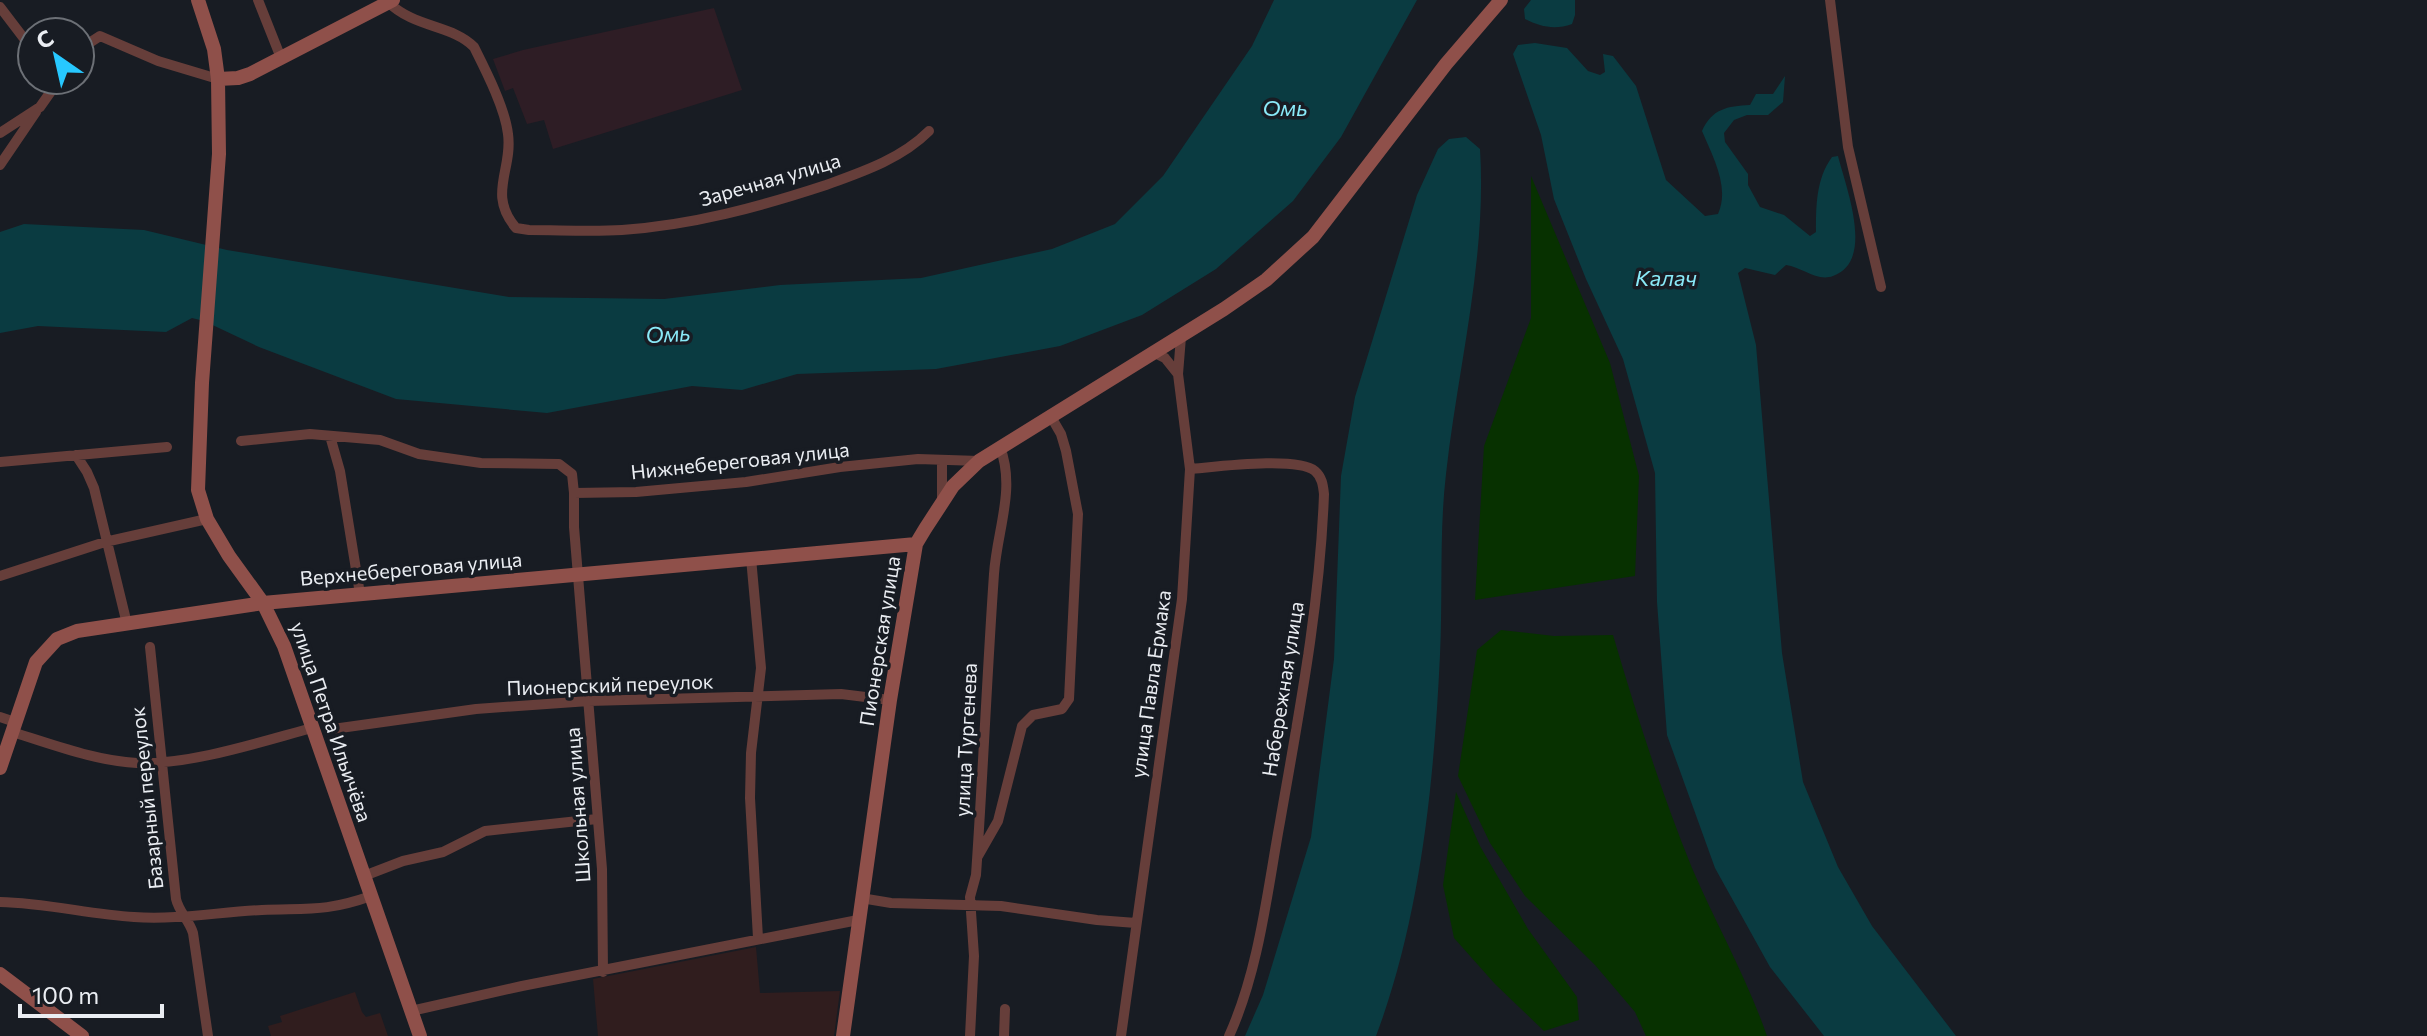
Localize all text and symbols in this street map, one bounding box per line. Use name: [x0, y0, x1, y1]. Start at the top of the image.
north arrow: [16, 16, 96, 96]
text: С: [31, 24, 58, 54]
water label: Омь: [1263, 94, 1307, 121]
street label: Заречная улица: [696, 147, 843, 211]
water label: Калач: [1635, 264, 1697, 291]
water label: Омь: [645, 319, 691, 348]
street label: Нижнебереговая улица: [629, 437, 850, 483]
street label: Верхнебереговая улица: [299, 546, 523, 590]
street label: Пионерская улица: [854, 554, 904, 728]
street label: улица Павла Ермака: [1125, 588, 1175, 779]
street label: Набережная улица: [1256, 600, 1308, 778]
street label: улица Петра Ильичёва: [286, 619, 377, 825]
street label: улица Тургенева: [949, 662, 981, 818]
street label: Пионерский переулок: [506, 668, 714, 700]
street label: Базарный переулок: [124, 705, 168, 891]
street label: Школьная улица: [560, 727, 594, 884]
scale bar: [20, 968, 162, 1018]
text: 100 m: [32, 980, 99, 1009]

